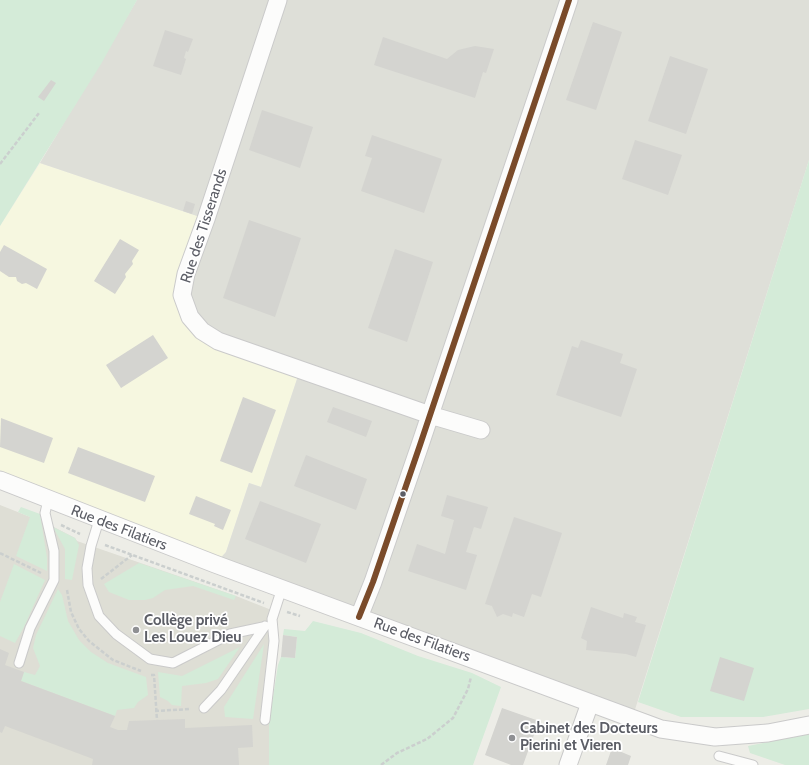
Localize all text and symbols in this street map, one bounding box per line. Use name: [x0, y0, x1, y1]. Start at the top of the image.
street label: Rue des Tisserands: [177, 167, 231, 285]
unlabelled marker: [398, 489, 408, 499]
street label: Rue des Filatiers: [68, 501, 170, 555]
place label: Collège privé Les Louez Dieu: [144, 612, 242, 647]
street label: Rue des Filatiers: [371, 614, 473, 666]
marker: Collège privé Les Louez Dieu: [131, 625, 141, 635]
place label: Cabinet des Docteurs Pierini et Vieren: [520, 720, 658, 755]
marker: Cabinet des Docteurs Pierini et Vieren: [507, 733, 517, 743]

